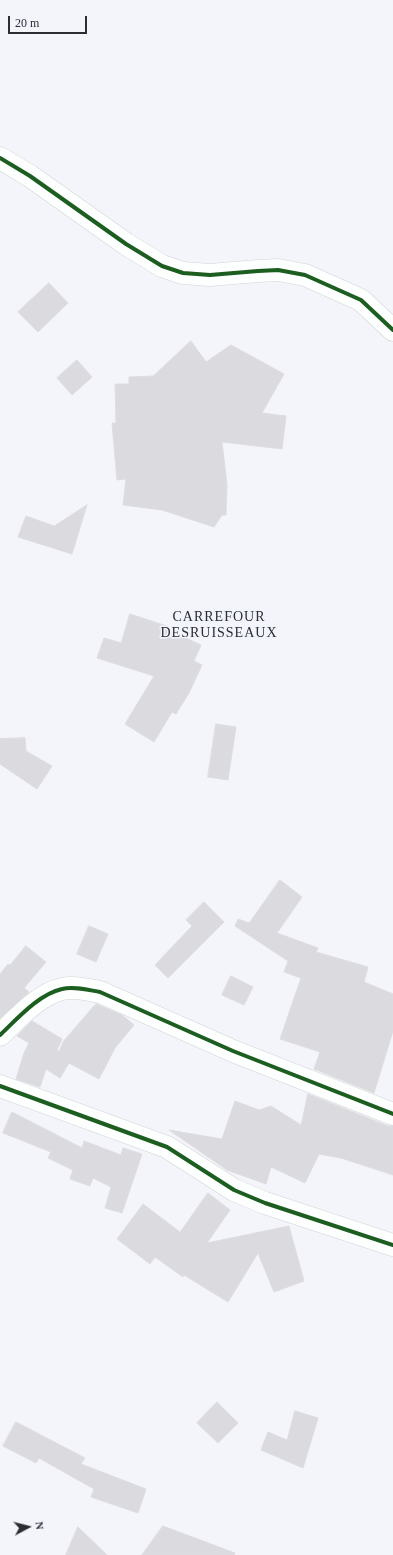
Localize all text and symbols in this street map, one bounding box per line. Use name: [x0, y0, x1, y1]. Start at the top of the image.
scale bar: [10, 8, 89, 34]
text: 20 m: [15, 16, 39, 30]
district label: CARREFOUR DESRUISSEAUX: [160, 609, 278, 642]
north arrow: [8, 1507, 48, 1547]
text: N: [33, 1521, 46, 1530]

